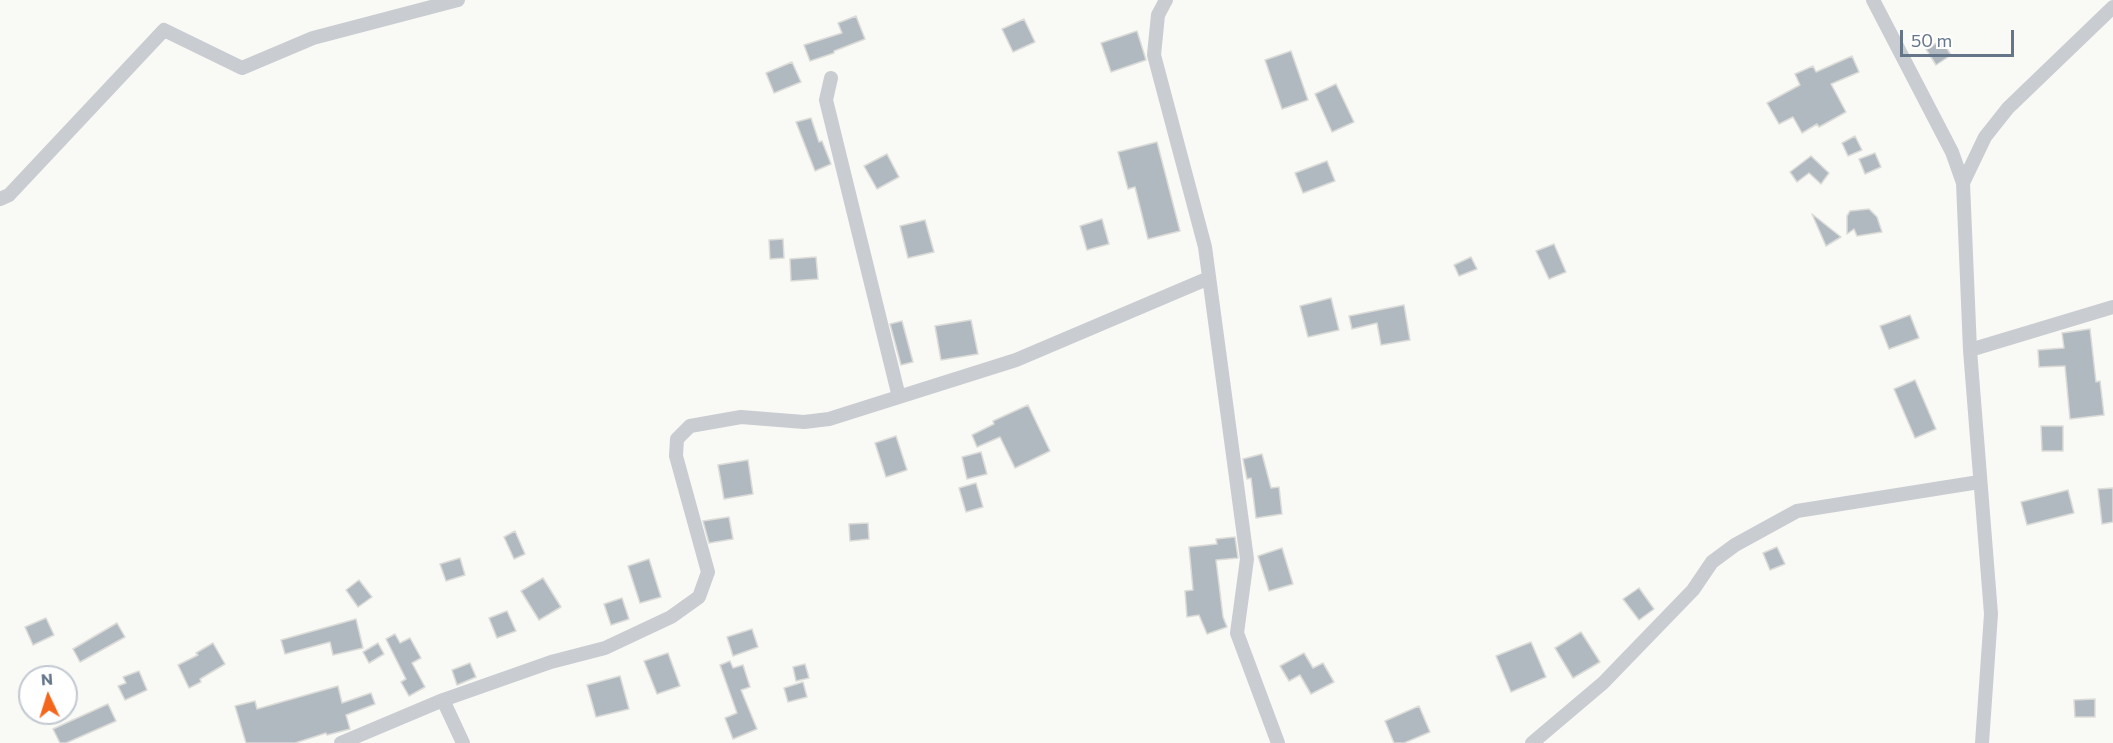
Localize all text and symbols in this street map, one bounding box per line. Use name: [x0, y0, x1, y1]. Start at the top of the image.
scale bar: [1903, 18, 2017, 56]
text: 50 m: [1911, 29, 1952, 51]
north arrow: [18, 665, 78, 725]
text: N: [40, 669, 53, 688]

